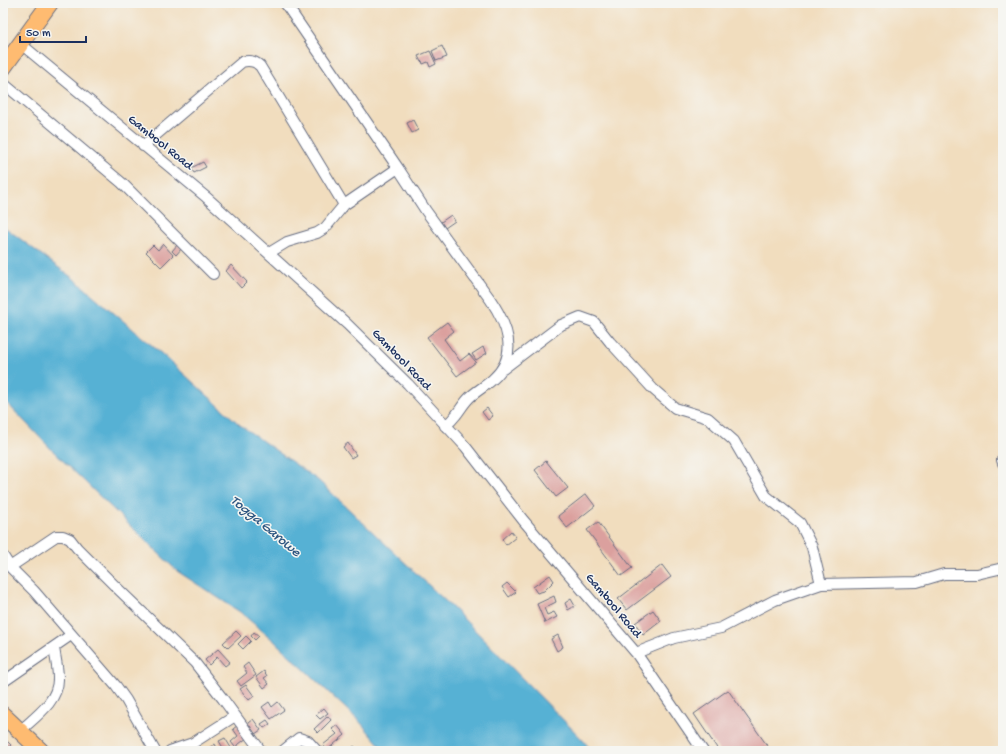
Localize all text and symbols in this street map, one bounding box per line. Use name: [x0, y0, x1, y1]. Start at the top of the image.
scale bar: [20, 18, 86, 44]
text: 50 m: [26, 27, 51, 41]
street label: Gambool Road: [124, 112, 197, 175]
street label: Gambool Road: [368, 326, 435, 395]
water label: Togga Garowe: [226, 493, 304, 562]
street label: Gambool Road: [582, 571, 645, 642]

